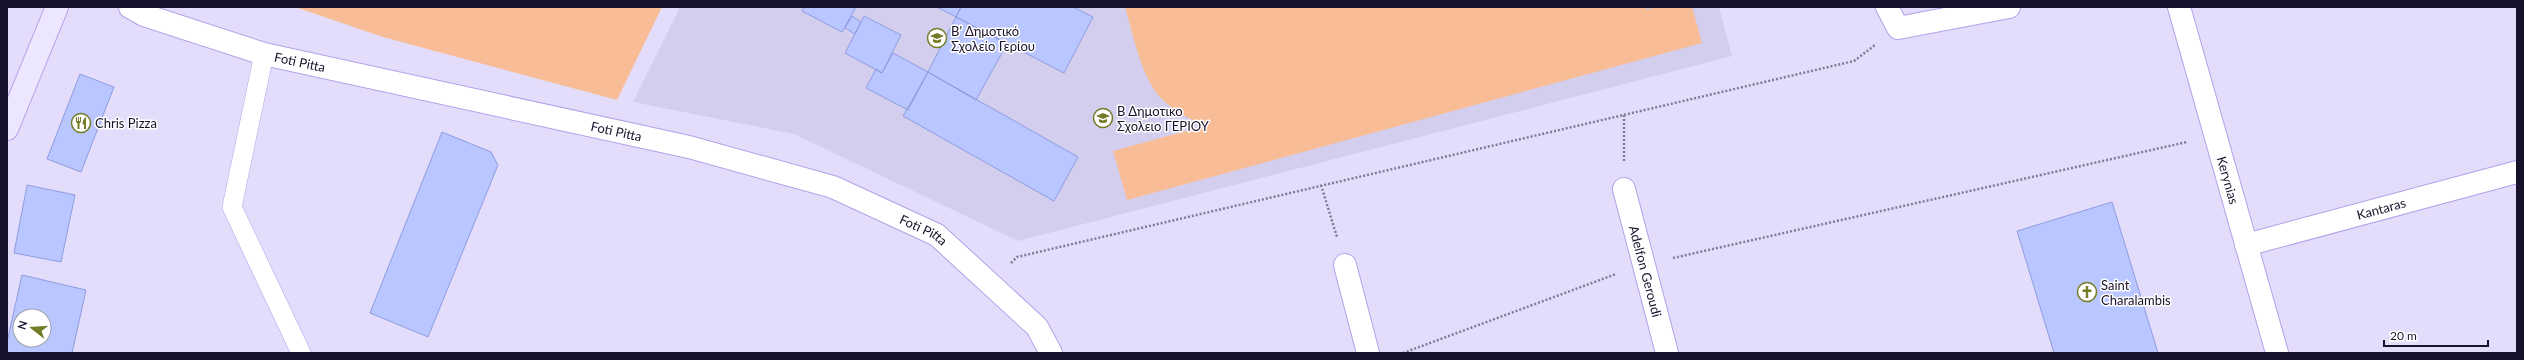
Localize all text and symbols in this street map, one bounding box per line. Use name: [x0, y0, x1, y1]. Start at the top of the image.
place label: Β' Δημοτικό Σχολείο Γερίου: [951, 23, 1035, 54]
school or university icon: Β' Δημοτικό Σχολείο Γερίου: [926, 27, 948, 49]
street label: Foti Pitta: [273, 49, 327, 75]
place label: Β Δημοτικο Σχολειο ΓΕΡΙΟΥ: [1117, 103, 1210, 134]
school or university icon: Β Δημοτικο Σχολειο ΓΕΡΙΟΥ: [1092, 107, 1114, 129]
restaurant icon: Chris Pizza: [70, 112, 92, 134]
place label: Chris Pizza: [95, 115, 157, 131]
street label: Foti Pitta: [589, 118, 643, 144]
street label: Kerynias: [2214, 154, 2243, 206]
street label: Kantaras: [2355, 194, 2408, 223]
street label: Foti Pitta: [897, 211, 951, 249]
street label: Adelfon Geroudi: [1626, 224, 1665, 319]
place label: Saint Charalambis: [2101, 277, 2171, 308]
church icon: Saint Charalambis: [2076, 281, 2098, 303]
north arrow: [12, 308, 52, 348]
text: N: [15, 319, 29, 331]
scale bar: [2384, 322, 2488, 348]
text: 20 m: [2390, 328, 2417, 343]

